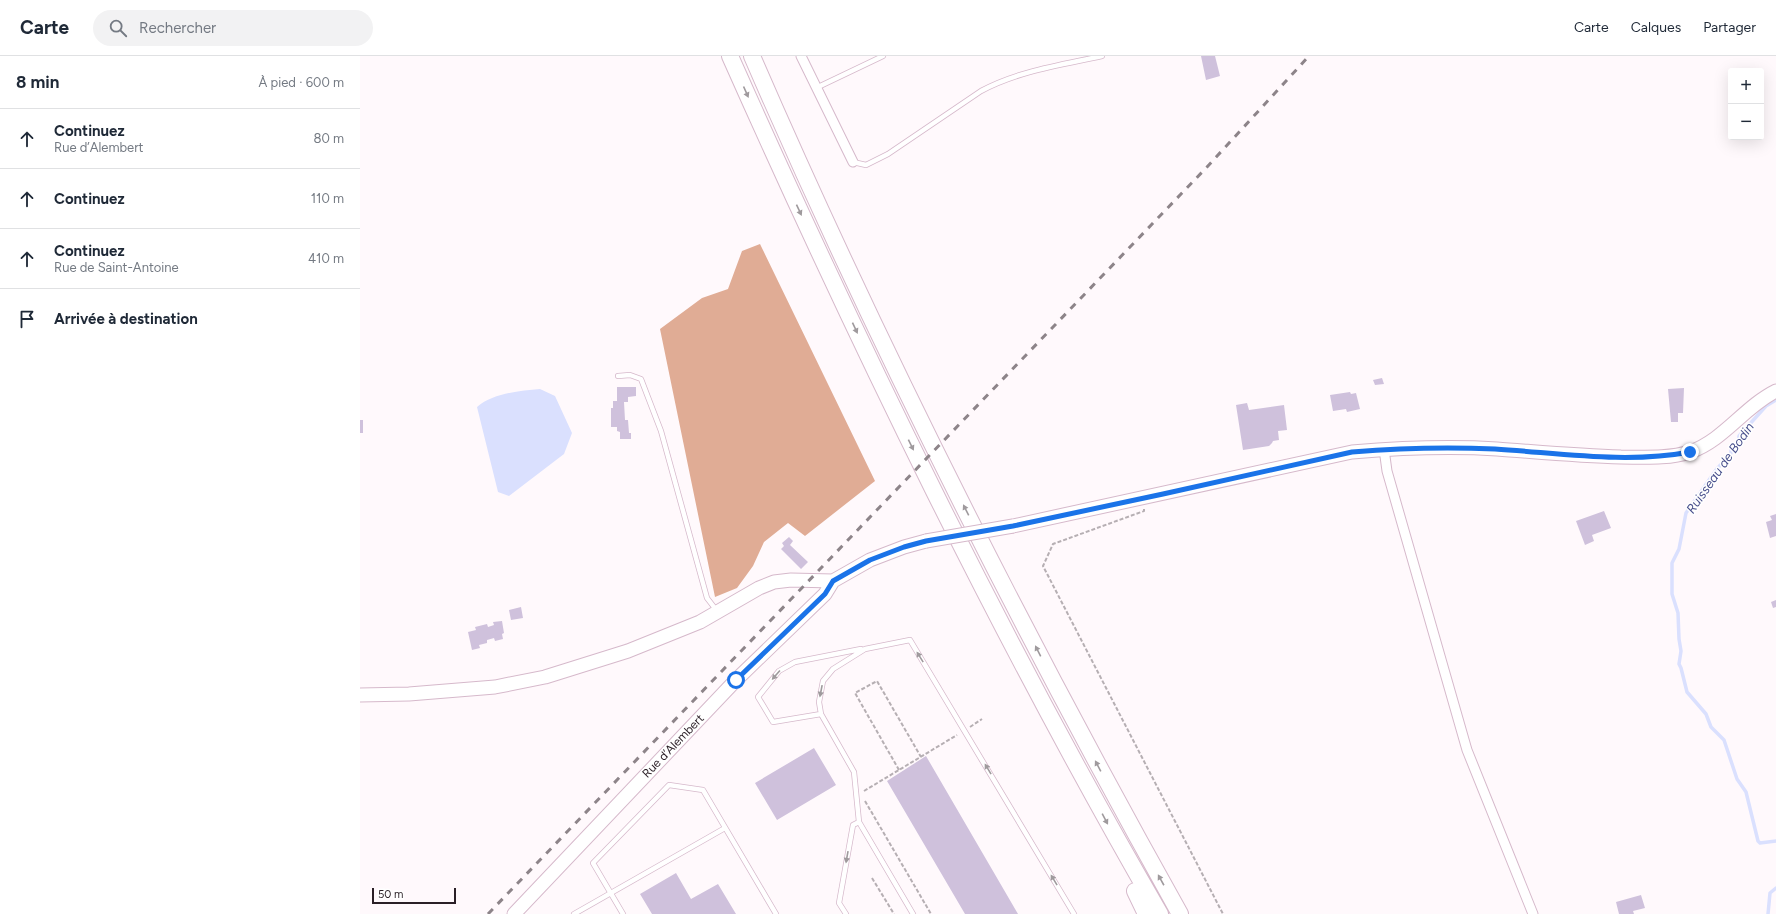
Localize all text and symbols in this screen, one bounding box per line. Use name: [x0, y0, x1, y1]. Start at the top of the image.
search box: [93, 10, 373, 46]
text: Carte: [20, 16, 69, 39]
icon: search: [107, 17, 129, 39]
text: Rechercher: [139, 19, 216, 37]
text: Carte: [1574, 19, 1609, 36]
text: Calques: [1631, 19, 1681, 36]
text: Partager: [1703, 19, 1756, 36]
map controls: [1728, 68, 1764, 140]
button: +: [1728, 68, 1764, 104]
text: 8 min: [16, 72, 59, 92]
text: À pied · 600 m: [259, 75, 344, 90]
one-way arrow: [743, 86, 749, 97]
button: −: [1728, 104, 1764, 140]
text: Continuez: [54, 122, 125, 140]
icon: ahead: [16, 128, 38, 150]
text: 80 m: [313, 131, 344, 146]
text: Rue d’Alembert: [54, 140, 144, 155]
icon: ahead: [16, 188, 38, 210]
text: Continuez: [54, 190, 125, 208]
text: 110 m: [311, 191, 344, 206]
one-way arrow: [796, 204, 803, 216]
text: Continuez: [54, 242, 125, 260]
icon: ahead: [16, 248, 38, 270]
text: 410 m: [308, 251, 344, 266]
text: Rue de Saint-Antoine: [54, 260, 179, 275]
icon: arrive: [16, 308, 38, 330]
text: Arrivée à destination: [54, 310, 198, 328]
one-way arrow: [851, 322, 858, 334]
water label: Ruisseau de Bodin: [1683, 420, 1757, 516]
one-way arrow: [908, 439, 914, 451]
route end: [1681, 443, 1699, 461]
one-way arrow: [963, 504, 969, 516]
one-way arrow: [1034, 645, 1041, 657]
one-way arrow: [917, 651, 924, 663]
one-way arrow: [771, 670, 780, 680]
route start: [727, 671, 745, 689]
one-way arrow: [818, 685, 824, 697]
street label: Rue d’Alembert: [639, 711, 707, 781]
one-way arrow: [1095, 760, 1101, 772]
one-way arrow: [984, 763, 991, 774]
one-way arrow: [1102, 813, 1108, 824]
one-way arrow: [844, 851, 850, 863]
one-way arrow: [1157, 874, 1164, 886]
one-way arrow: [1050, 875, 1058, 885]
scale bar: [372, 886, 456, 905]
text: 50 m: [378, 888, 403, 901]

